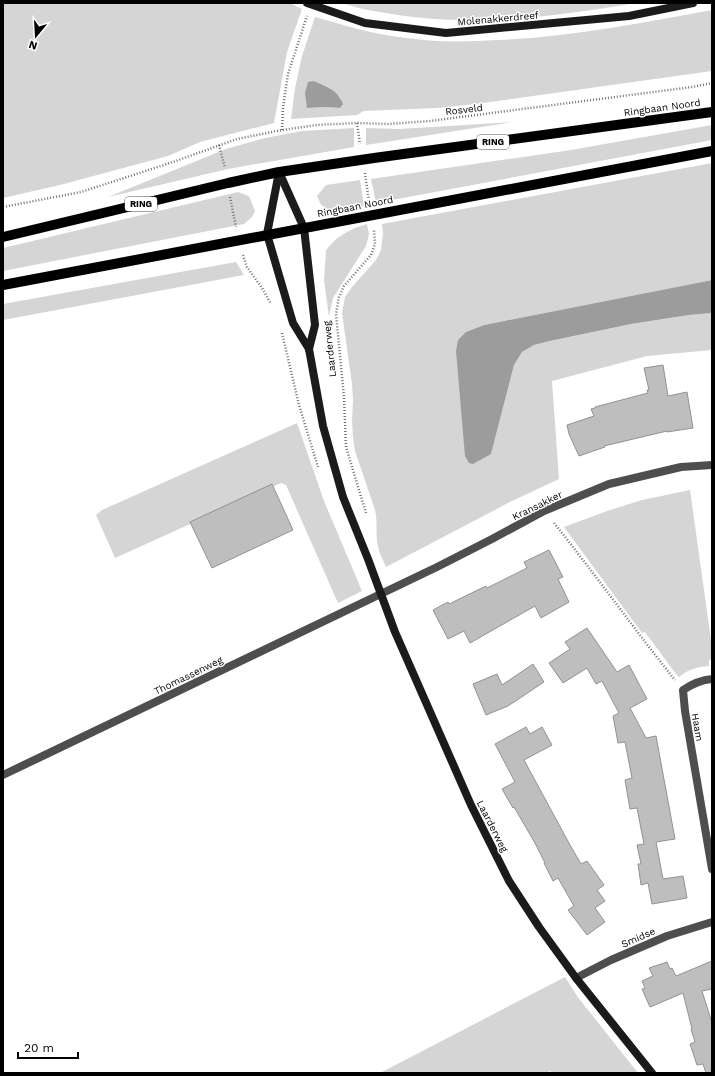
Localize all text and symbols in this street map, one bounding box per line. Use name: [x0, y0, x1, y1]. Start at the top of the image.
street label: Molenakkerdreef: [457, 9, 539, 28]
north arrow: [16, 16, 56, 56]
text: N: [27, 38, 39, 52]
street label: Ringbaan Noord: [623, 97, 701, 118]
street label: Rosveld: [445, 102, 484, 117]
road number: RING: [477, 135, 509, 149]
street label: Ringbaan Noord: [316, 194, 394, 219]
road number: RING: [125, 197, 157, 211]
street label: Laarderweg: [321, 320, 338, 378]
street label: Kransakker: [510, 489, 564, 522]
street label: Thomassenweg: [152, 654, 225, 697]
street label: Haam: [690, 712, 705, 742]
street label: Laarderweg: [475, 798, 511, 855]
street label: Smidse: [620, 925, 657, 950]
scale bar: [18, 1034, 78, 1060]
text: 20 m: [24, 1041, 54, 1055]

